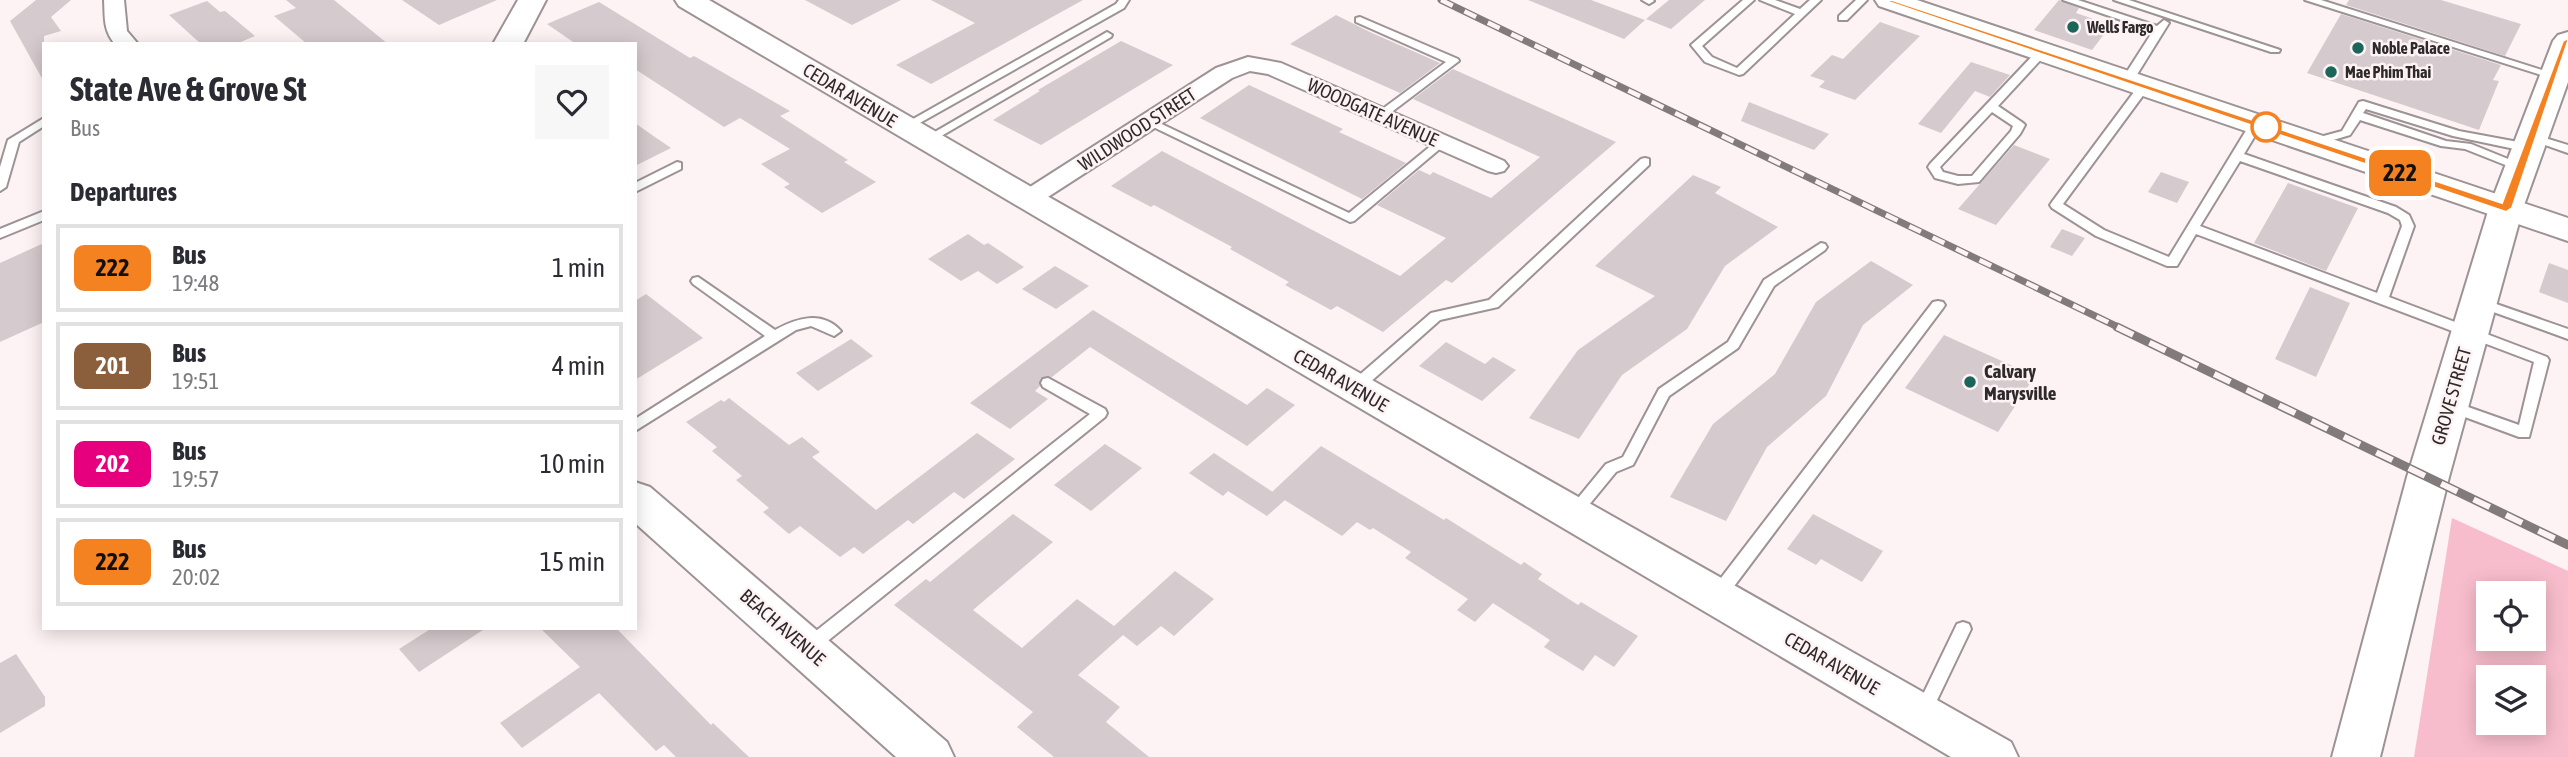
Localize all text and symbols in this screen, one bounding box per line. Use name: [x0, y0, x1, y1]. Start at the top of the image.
place label: Wells Fargo: [2086, 18, 2154, 36]
marker: Wells Fargo: [2065, 19, 2081, 35]
place label: Noble Palace: [2372, 39, 2450, 57]
marker: Noble Palace: [2350, 40, 2366, 56]
street label: CEDAR AVENUE: [799, 58, 901, 132]
place label: Mae Phim Thai: [2345, 63, 2432, 81]
marker: Mae Phim Thai: [2323, 64, 2339, 80]
button: heart: [535, 65, 609, 139]
text: State Ave & Grove St: [70, 70, 307, 108]
street label: WOODGATE AVENUE: [1304, 73, 1442, 151]
street label: WILDWOOD STREET: [1074, 82, 1200, 175]
unlabelled marker: [2251, 112, 2281, 142]
text: Bus: [70, 115, 100, 141]
line badge: 222: [2360, 150, 2440, 196]
text: 222: [2383, 159, 2417, 186]
text: Departures: [70, 177, 177, 207]
text: Bus: [172, 240, 206, 270]
text: 1 min: [552, 253, 605, 283]
text: 222: [96, 254, 129, 281]
text: 19:48: [172, 270, 219, 296]
text: Bus: [172, 338, 206, 368]
street label: CEDAR AVENUE: [1290, 344, 1392, 416]
street label: GROVE STREET: [2427, 344, 2476, 447]
text: 4 min: [552, 351, 605, 381]
text: 201: [96, 352, 129, 379]
place label: Calvary Marysville: [1984, 360, 2057, 404]
text: 19:51: [172, 368, 219, 394]
marker: Calvary Marysville: [1962, 374, 1978, 390]
text: Bus: [172, 436, 206, 466]
text: 10 min: [540, 449, 605, 479]
text: 202: [96, 450, 129, 477]
text: 19:57: [172, 466, 219, 492]
text: Bus: [172, 534, 206, 564]
text: 15 min: [540, 547, 605, 577]
text: 222: [96, 548, 129, 575]
text: 20:02: [172, 564, 220, 590]
map controls: [2476, 581, 2546, 735]
button: locate: [2476, 581, 2546, 651]
street label: BEACH AVENUE: [736, 584, 830, 670]
street label: CEDAR AVENUE: [1781, 627, 1883, 699]
button: layers: [2476, 665, 2546, 735]

